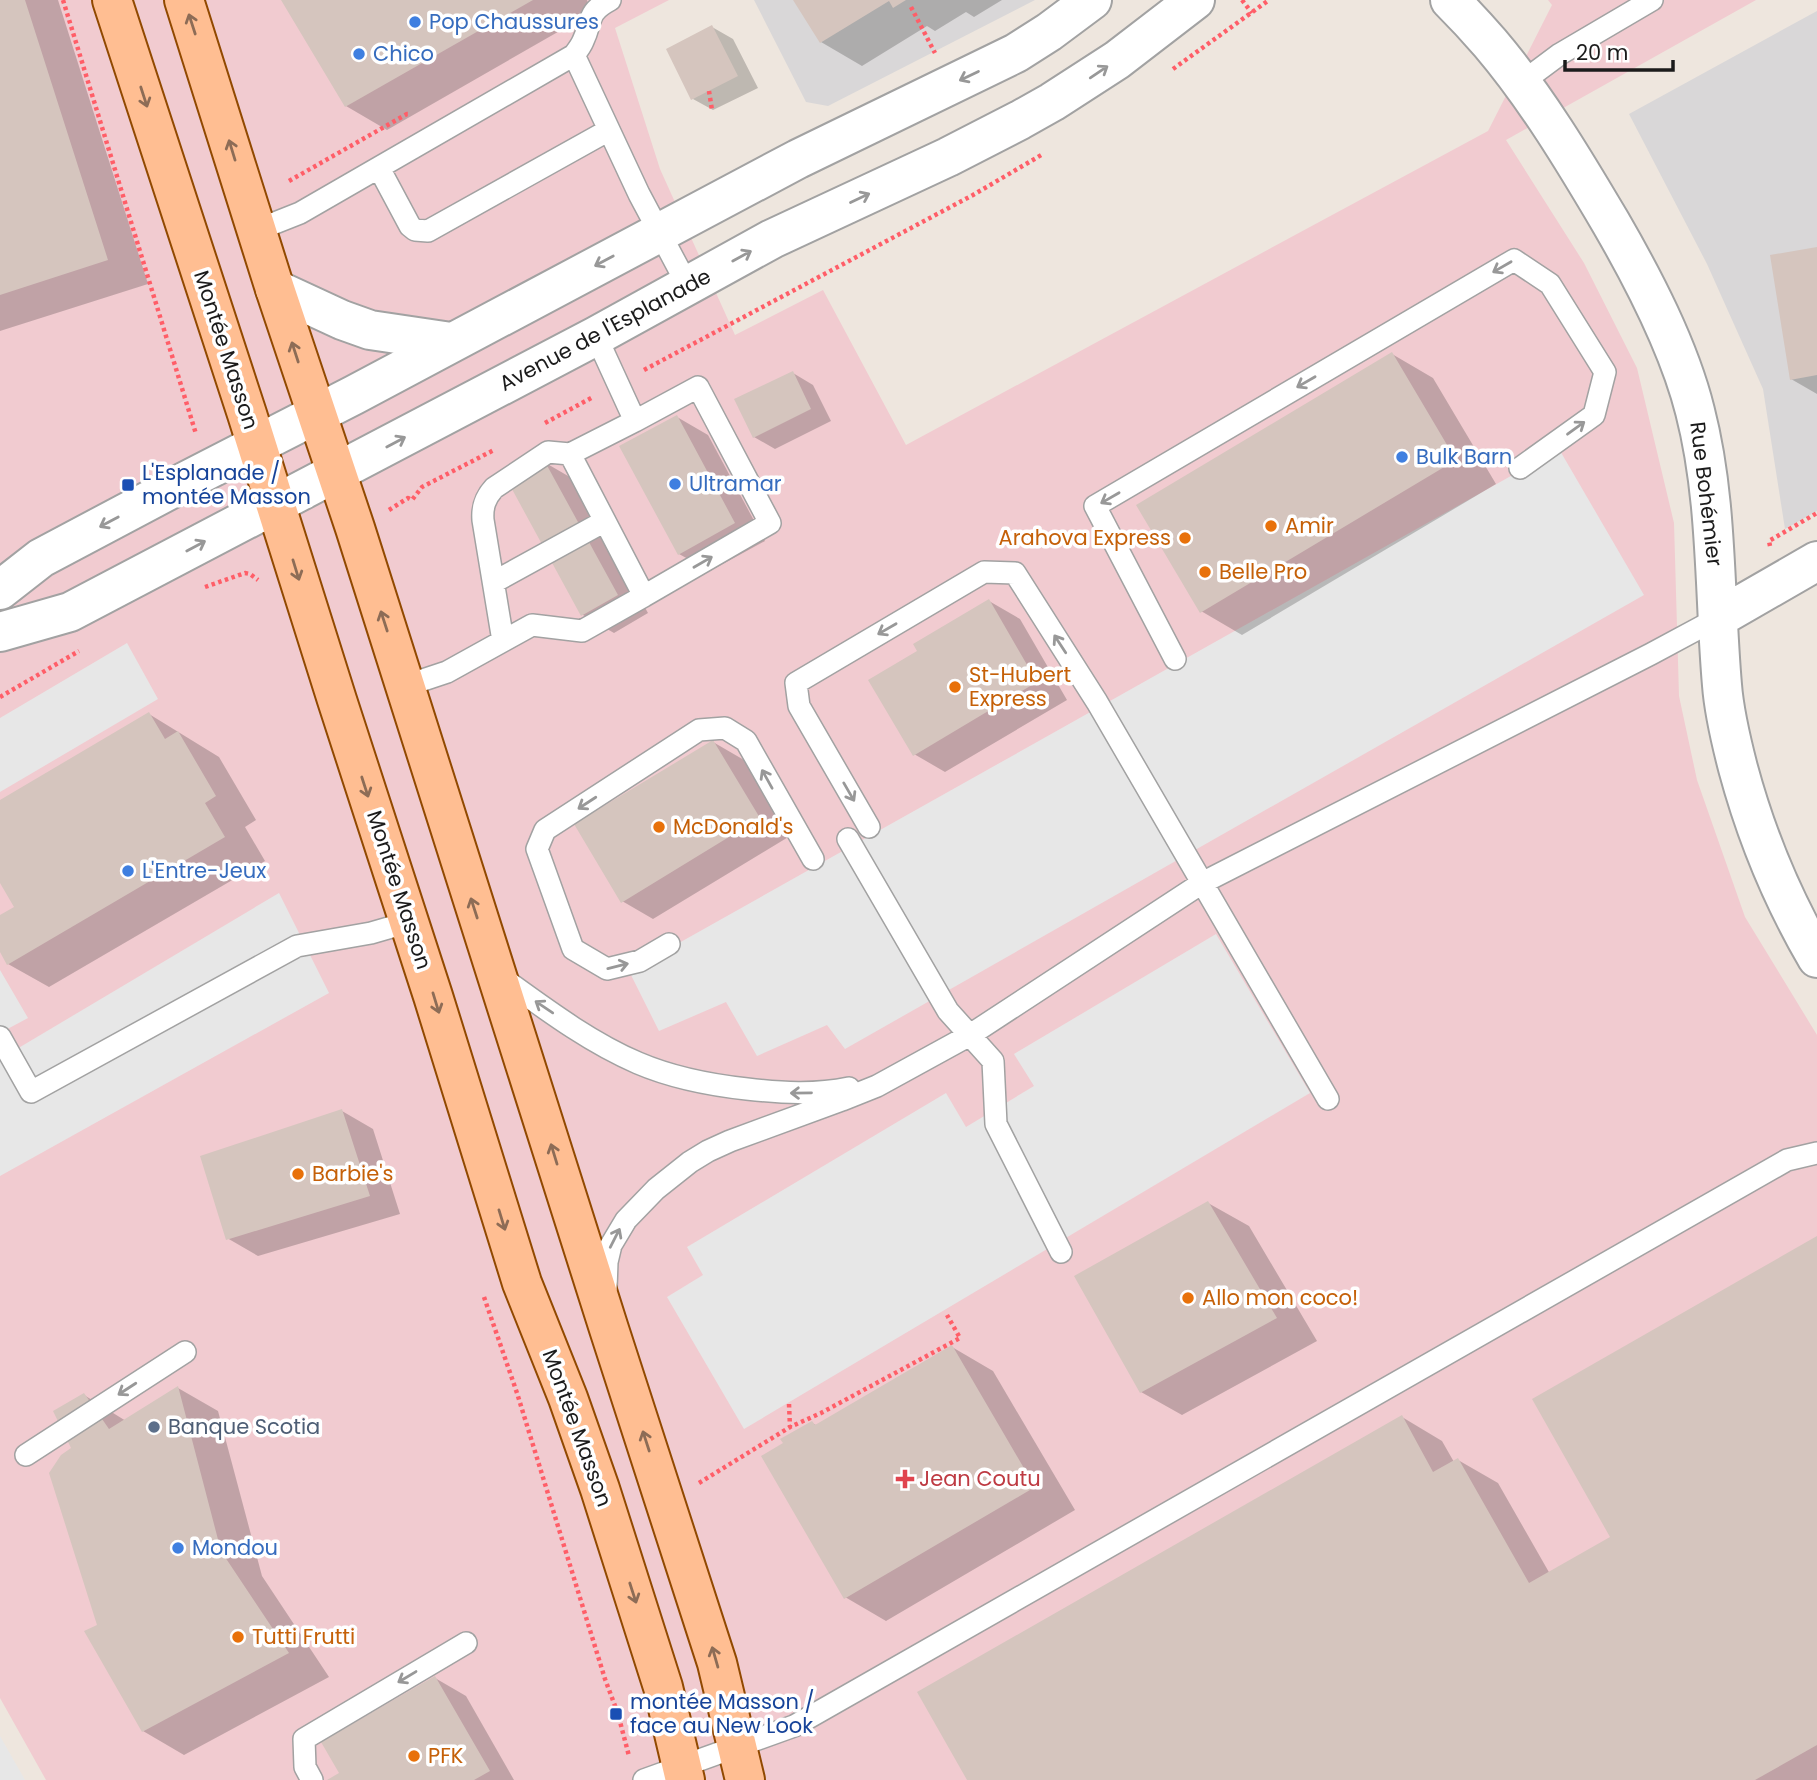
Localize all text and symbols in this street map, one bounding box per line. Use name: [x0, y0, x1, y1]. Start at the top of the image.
place label: Pop Chaussures: [429, 7, 599, 36]
one-way arrow: [185, 13, 198, 35]
marker: Pop Chaussures: [407, 14, 423, 30]
scale bar: [1565, 28, 1674, 72]
text: 20 m: [1576, 38, 1629, 67]
place label: Chico: [373, 39, 434, 68]
marker: Chico: [351, 46, 367, 62]
one-way arrow: [1089, 64, 1109, 78]
one-way arrow: [959, 70, 980, 83]
one-way arrow: [139, 86, 151, 108]
one-way arrow: [225, 139, 238, 161]
one-way arrow: [849, 190, 870, 204]
one-way arrow: [731, 249, 751, 263]
one-way arrow: [595, 254, 615, 268]
one-way arrow: [1492, 260, 1512, 274]
street label: Avenue de l'Esplanade: [494, 261, 716, 398]
street label: Montée Masson: [187, 267, 266, 433]
one-way arrow: [288, 341, 301, 363]
one-way arrow: [1296, 375, 1316, 389]
street label: Rue Bohémier: [1683, 420, 1730, 568]
one-way arrow: [1566, 421, 1585, 435]
one-way arrow: [385, 434, 405, 448]
place label: Bulk Barn: [1416, 442, 1512, 471]
marker: Bulk Barn: [1394, 449, 1410, 465]
place label: L'Esplanade / montée Masson: [142, 458, 311, 511]
place label: Ultramar: [689, 469, 782, 498]
marker: Ultramar: [667, 476, 683, 492]
marker: L'Esplanade / montée Masson: [120, 477, 136, 493]
one-way arrow: [1100, 491, 1120, 505]
place label: Amir: [1285, 511, 1334, 540]
one-way arrow: [99, 516, 120, 529]
marker: Amir: [1263, 518, 1279, 534]
place label: Arahova Express: [999, 523, 1171, 552]
marker: Arahova Express: [1177, 530, 1193, 546]
one-way arrow: [185, 539, 206, 553]
one-way arrow: [693, 555, 713, 569]
place label: Belle Pro: [1219, 557, 1307, 586]
one-way arrow: [291, 558, 304, 580]
marker: Belle Pro: [1197, 564, 1213, 580]
one-way arrow: [377, 610, 390, 632]
one-way arrow: [877, 623, 897, 637]
one-way arrow: [1053, 635, 1067, 654]
place label: St-Hubert Express: [969, 660, 1071, 713]
marker: St-Hubert Express: [947, 679, 963, 695]
one-way arrow: [760, 769, 774, 789]
one-way arrow: [360, 775, 372, 797]
one-way arrow: [842, 781, 856, 801]
one-way arrow: [577, 797, 597, 811]
street label: Montée Masson: [360, 807, 439, 973]
place label: McDonald's: [673, 812, 793, 841]
marker: McDonald's: [651, 819, 667, 835]
place label: L'Entre-Jeux: [142, 856, 266, 885]
marker: L'Entre-Jeux: [120, 863, 136, 879]
one-way arrow: [467, 897, 480, 919]
one-way arrow: [607, 959, 629, 972]
one-way arrow: [430, 992, 443, 1014]
one-way arrow: [535, 1000, 554, 1014]
one-way arrow: [790, 1086, 813, 1100]
one-way arrow: [546, 1143, 559, 1165]
place label: Barbie's: [312, 1159, 394, 1188]
marker: Barbie's: [290, 1166, 306, 1182]
one-way arrow: [497, 1209, 510, 1231]
one-way arrow: [609, 1229, 623, 1249]
place label: Allo mon coco!: [1202, 1283, 1358, 1312]
marker: Allo mon coco!: [1180, 1290, 1196, 1306]
street label: Montée Masson: [536, 1345, 619, 1510]
one-way arrow: [118, 1383, 138, 1397]
place label: Banque Scotia: [168, 1412, 320, 1441]
marker: Banque Scotia: [146, 1419, 162, 1435]
one-way arrow: [639, 1430, 651, 1452]
place label: Jean Coutu: [919, 1464, 1041, 1493]
marker: Jean Coutu: [897, 1471, 913, 1487]
place label: Mondou: [192, 1533, 278, 1562]
marker: Mondou: [170, 1540, 186, 1556]
one-way arrow: [628, 1582, 641, 1604]
place label: Tutti Frutti: [252, 1622, 355, 1651]
marker: Tutti Frutti: [230, 1629, 246, 1645]
one-way arrow: [707, 1647, 720, 1669]
one-way arrow: [398, 1671, 418, 1685]
place label: montée Masson / face au New Look: [630, 1687, 814, 1740]
marker: montée Masson / face au New Look: [608, 1706, 624, 1722]
place label: PFK: [428, 1741, 464, 1770]
marker: PFK: [406, 1748, 422, 1764]

